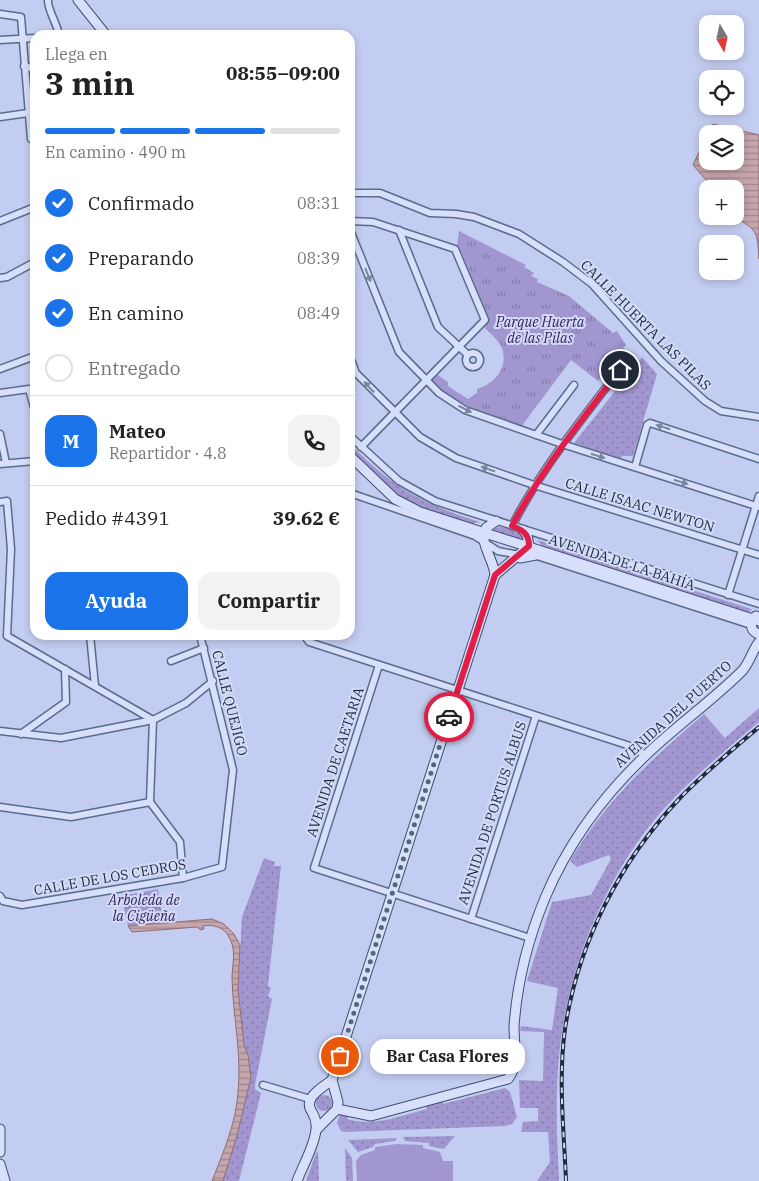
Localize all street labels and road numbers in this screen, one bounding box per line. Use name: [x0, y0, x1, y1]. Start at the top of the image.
street label: CALLE HUERTA LAS PILAS: [577, 256, 715, 394]
street label: CALLE ISAAC NEWTON: [563, 474, 717, 536]
street label: AVENIDA DE LA BAHÍA: [547, 529, 698, 594]
street label: CALLE QUEJIGO: [208, 648, 252, 758]
street label: AVENIDA DEL PUERTO: [611, 657, 735, 771]
street label: AVENIDA DE CAETARIA: [302, 684, 368, 839]
street label: AVENIDA DE PORTUS ALBUS: [454, 719, 530, 907]
street label: CALLE DE LOS CEDROS: [32, 855, 188, 899]

